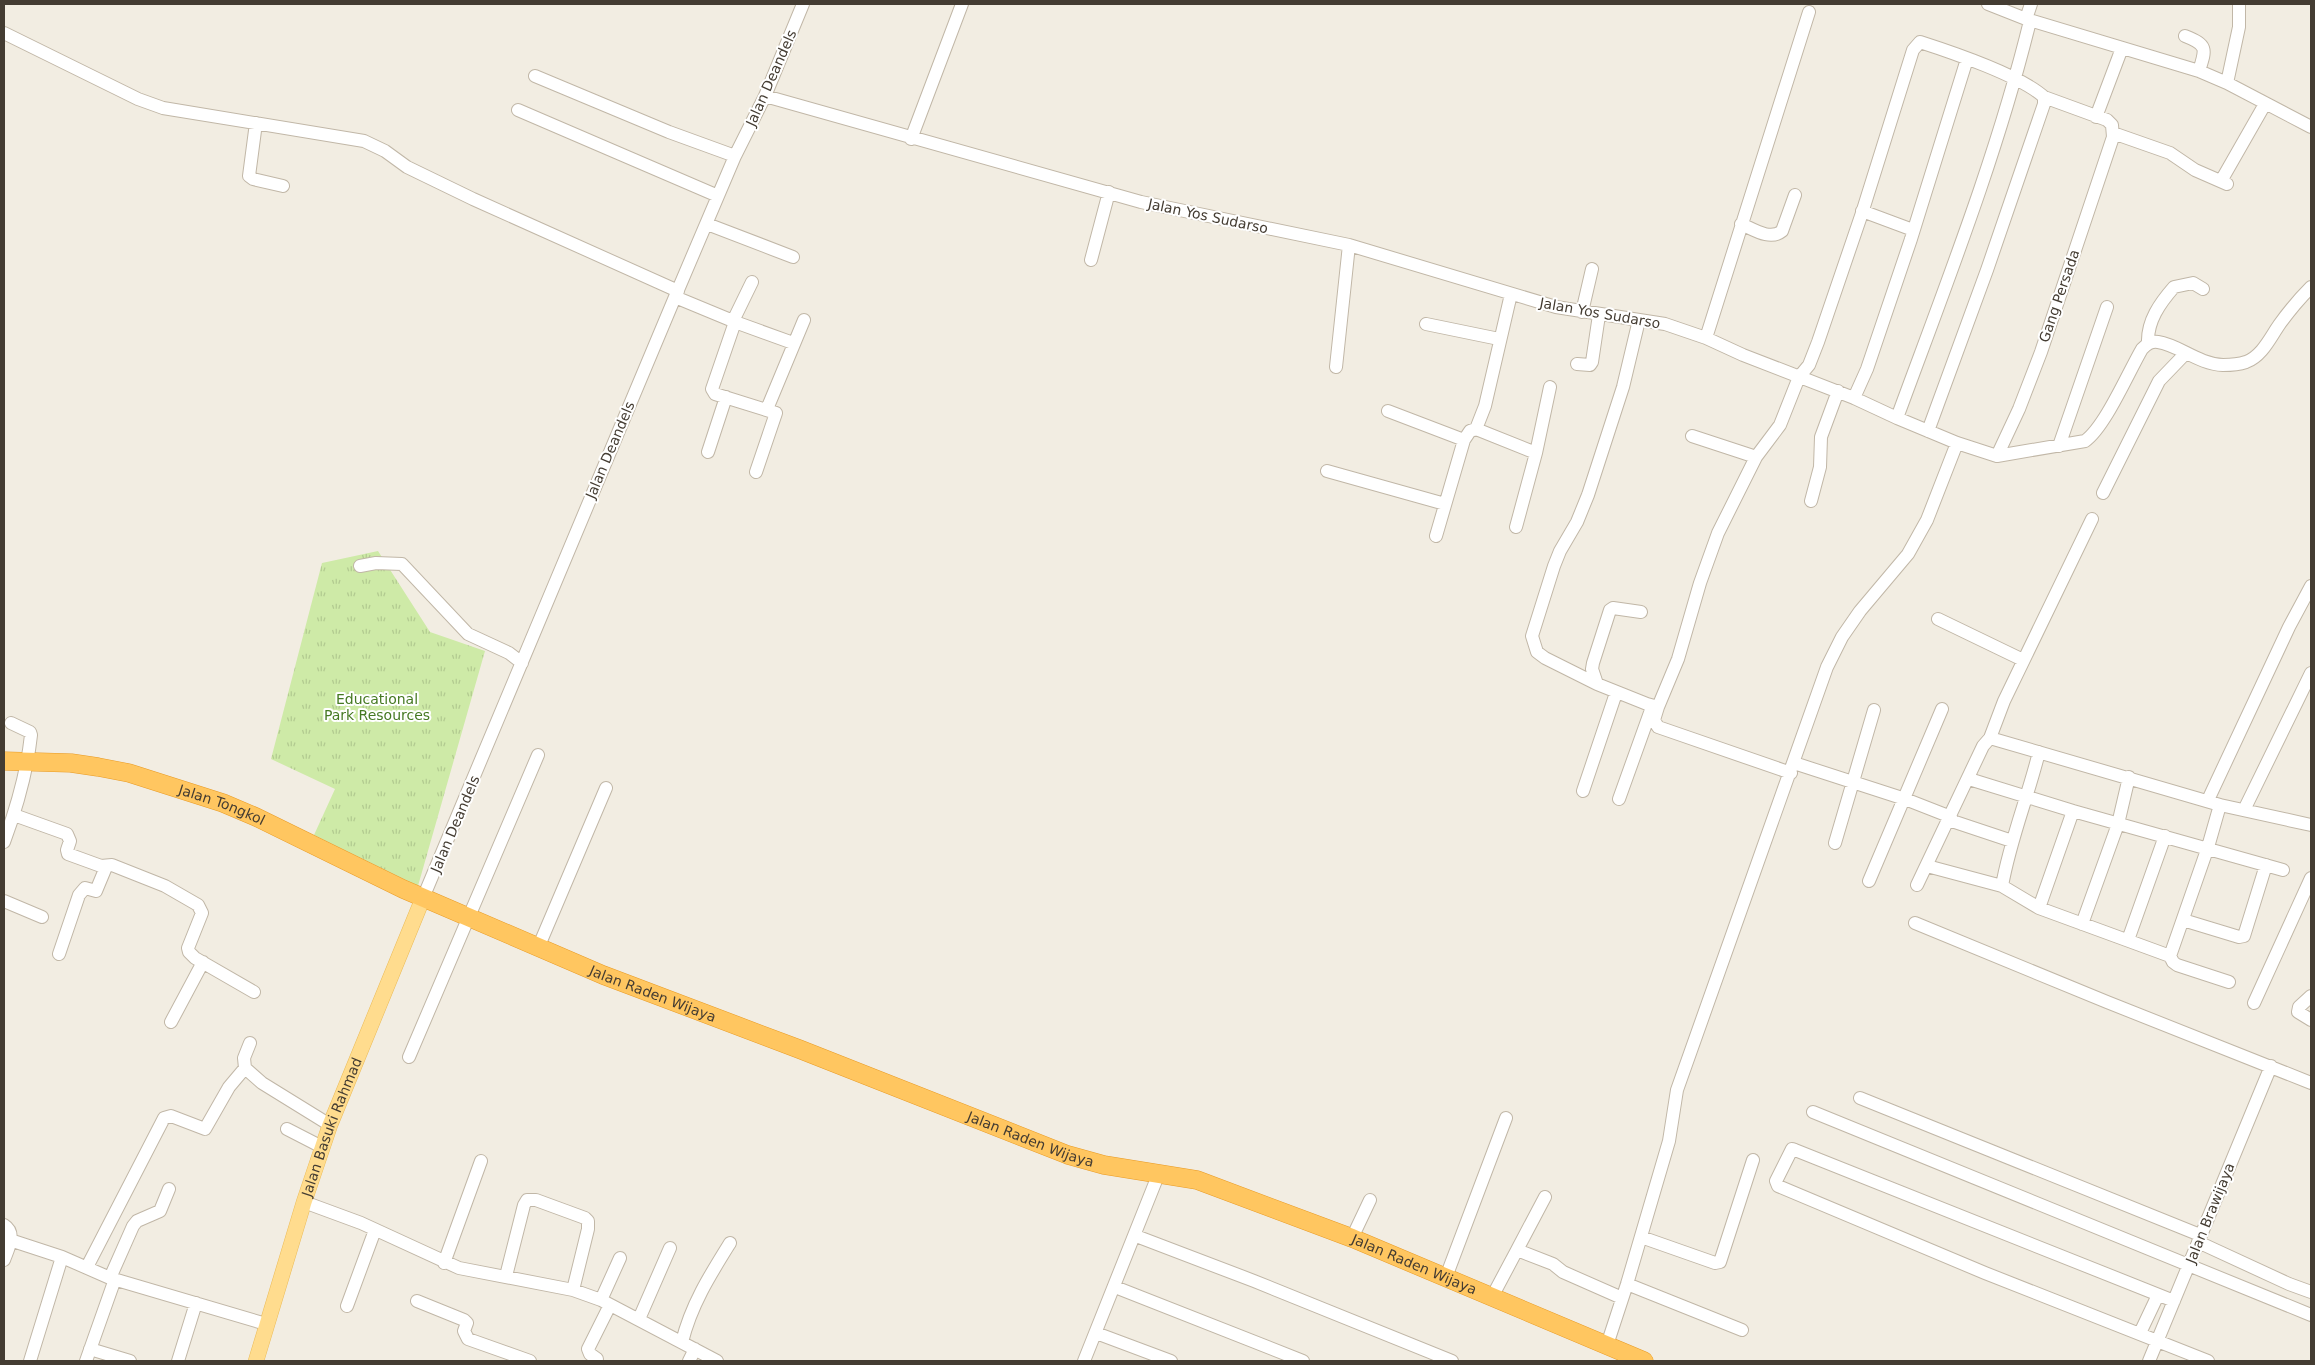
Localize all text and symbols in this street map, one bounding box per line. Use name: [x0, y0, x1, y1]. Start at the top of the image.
street label: Jalan Deandels: [742, 27, 799, 130]
street label: Jalan Yos Sudarso: [1146, 195, 1269, 237]
street label: Gang Persada: [2036, 247, 2082, 345]
street label: Jalan Yos Sudarso: [1537, 294, 1662, 332]
street label: Jalan Deandels: [582, 399, 638, 502]
park label: Educational Park Resources: [324, 691, 430, 723]
street label: Jalan Deandels: [427, 773, 483, 876]
street label: Jalan Tongkol: [176, 781, 268, 828]
street label: Jalan Raden Wijaya: [586, 962, 718, 1025]
street label: Jalan Basuki Rahmad: [298, 1055, 365, 1200]
street label: Jalan Raden Wijaya: [964, 1108, 1096, 1170]
street label: Jalan Brawijaya: [2182, 1160, 2237, 1267]
street label: Jalan Raden Wijaya: [1348, 1230, 1479, 1298]

